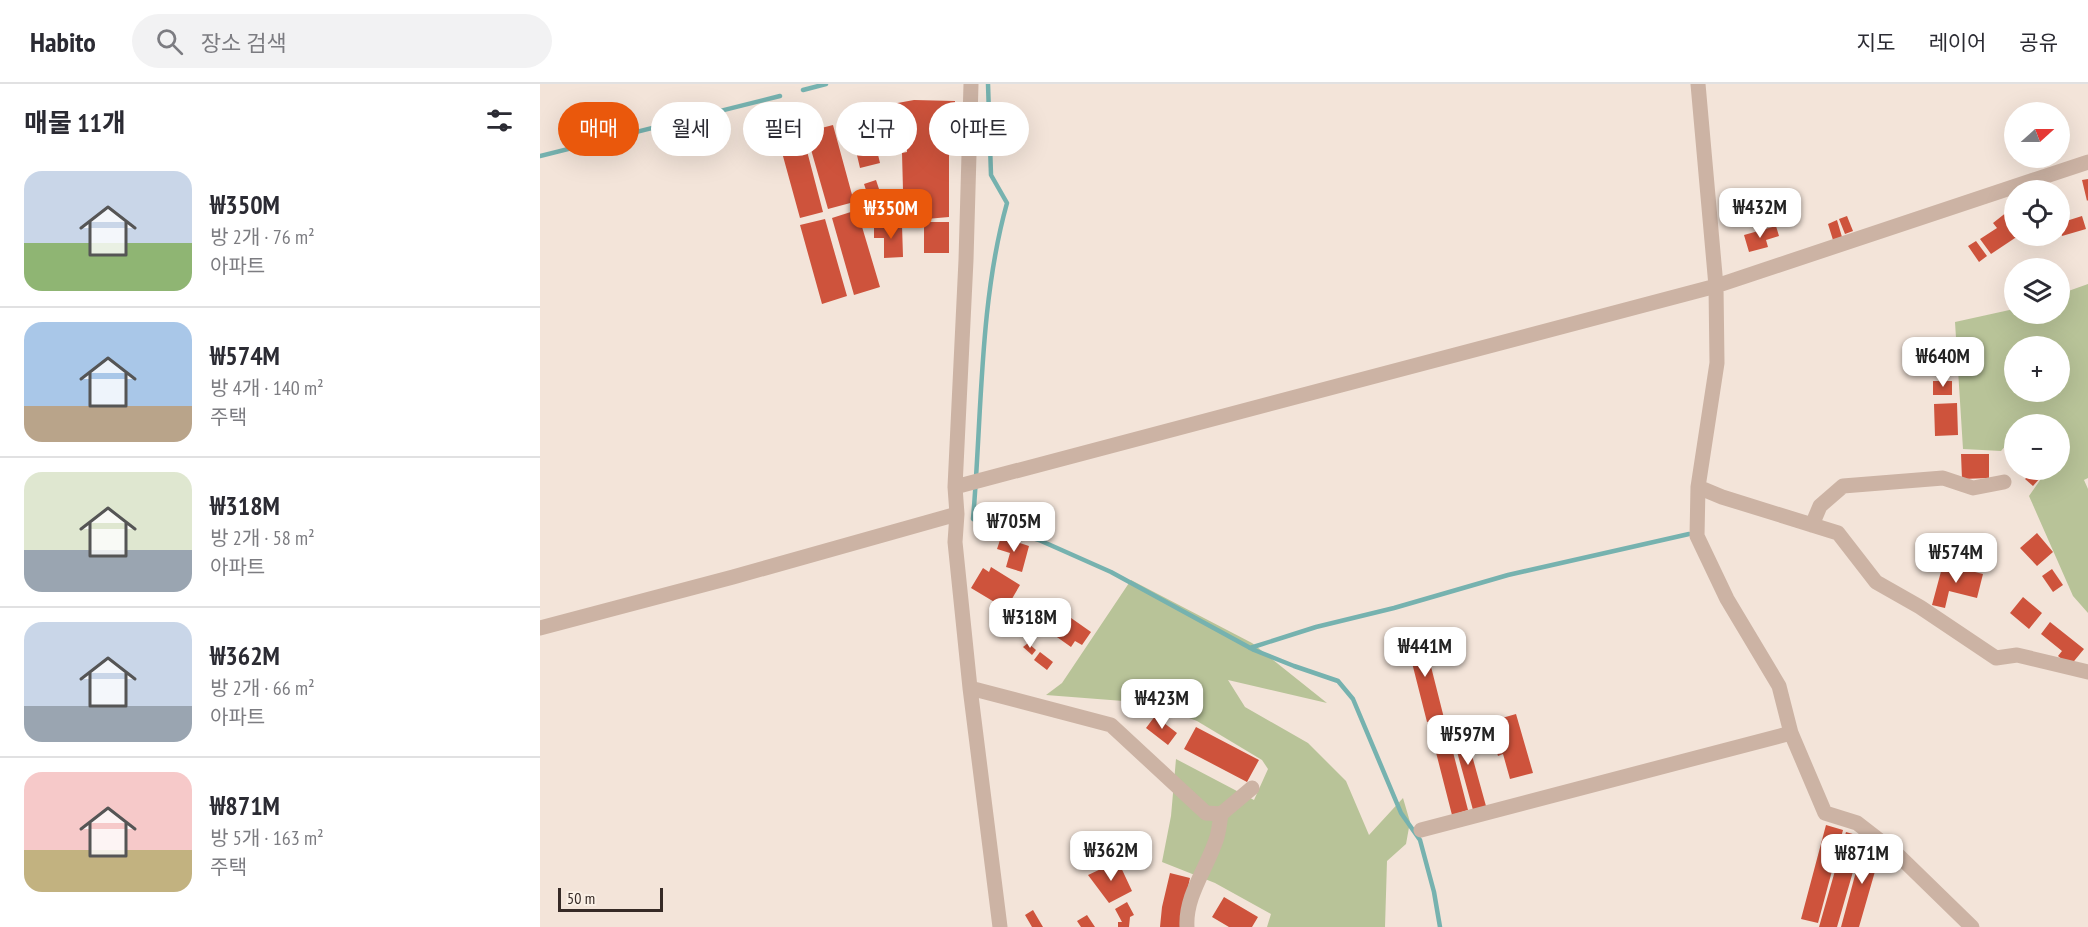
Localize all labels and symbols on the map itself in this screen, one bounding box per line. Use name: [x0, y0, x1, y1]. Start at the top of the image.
north arrow: [2004, 102, 2070, 168]
pin: ₩432M: [1718, 188, 1802, 239]
pin: ₩350M: [849, 189, 933, 240]
pin: ₩640M: [1901, 337, 1985, 388]
pin: ₩705M: [972, 502, 1056, 553]
pin: ₩574M: [1914, 533, 1998, 584]
pin: ₩318M: [988, 598, 1072, 649]
pin: ₩441M: [1383, 627, 1467, 678]
pin: ₩423M: [1120, 679, 1204, 730]
pin: ₩597M: [1426, 715, 1510, 766]
pin: ₩362M: [1069, 831, 1153, 882]
pin: ₩871M: [1820, 834, 1904, 885]
scale bar: [558, 885, 663, 912]

